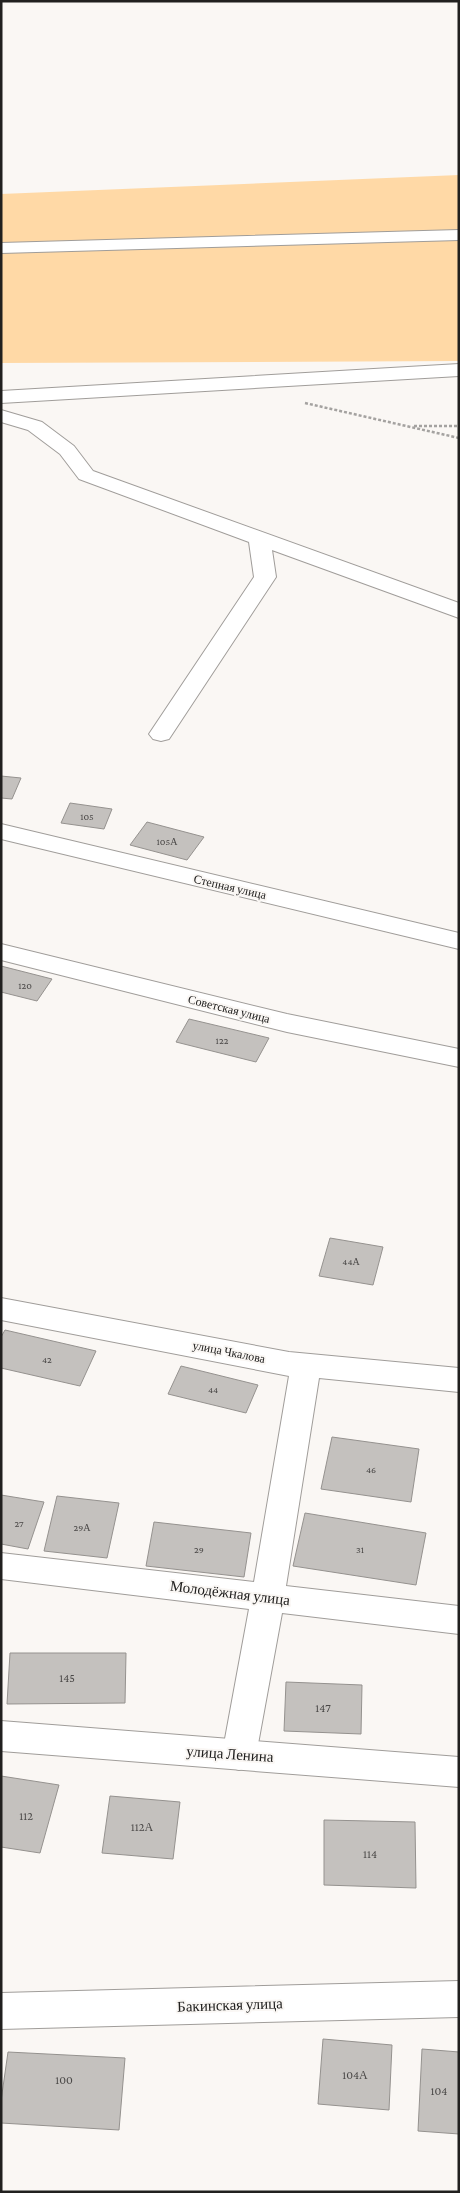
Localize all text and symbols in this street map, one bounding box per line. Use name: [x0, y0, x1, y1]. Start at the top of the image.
house number: 105: [80, 811, 94, 822]
house number: 105А: [157, 836, 178, 847]
street label: Степная улица: [192, 872, 268, 902]
house number: 120: [18, 980, 32, 991]
street label: Советская улица: [187, 992, 272, 1026]
house number: 122: [216, 1035, 229, 1046]
house number: 44А: [342, 1256, 360, 1267]
street label: улица Чкалова: [192, 1338, 267, 1366]
house number: 42: [42, 1354, 52, 1365]
house number: 44: [208, 1384, 218, 1395]
house number: 46: [366, 1464, 376, 1475]
house number: 27: [14, 1518, 24, 1529]
house number: 29А: [73, 1522, 91, 1533]
house number: 29: [194, 1544, 204, 1555]
house number: 31: [356, 1544, 364, 1555]
street label: Молодёжная улица: [169, 1578, 291, 1608]
house number: 145: [59, 1671, 75, 1685]
house number: 147: [315, 1701, 331, 1715]
street label: улица Ленина: [186, 1743, 274, 1765]
house number: 112: [19, 1809, 33, 1823]
house number: 112А: [131, 1820, 154, 1834]
house number: 114: [363, 1847, 377, 1861]
street label: Бакинская улица: [177, 1995, 283, 2015]
house number: 104А: [342, 2068, 368, 2082]
house number: 100: [55, 2073, 73, 2087]
house number: 104: [431, 2084, 447, 2098]

